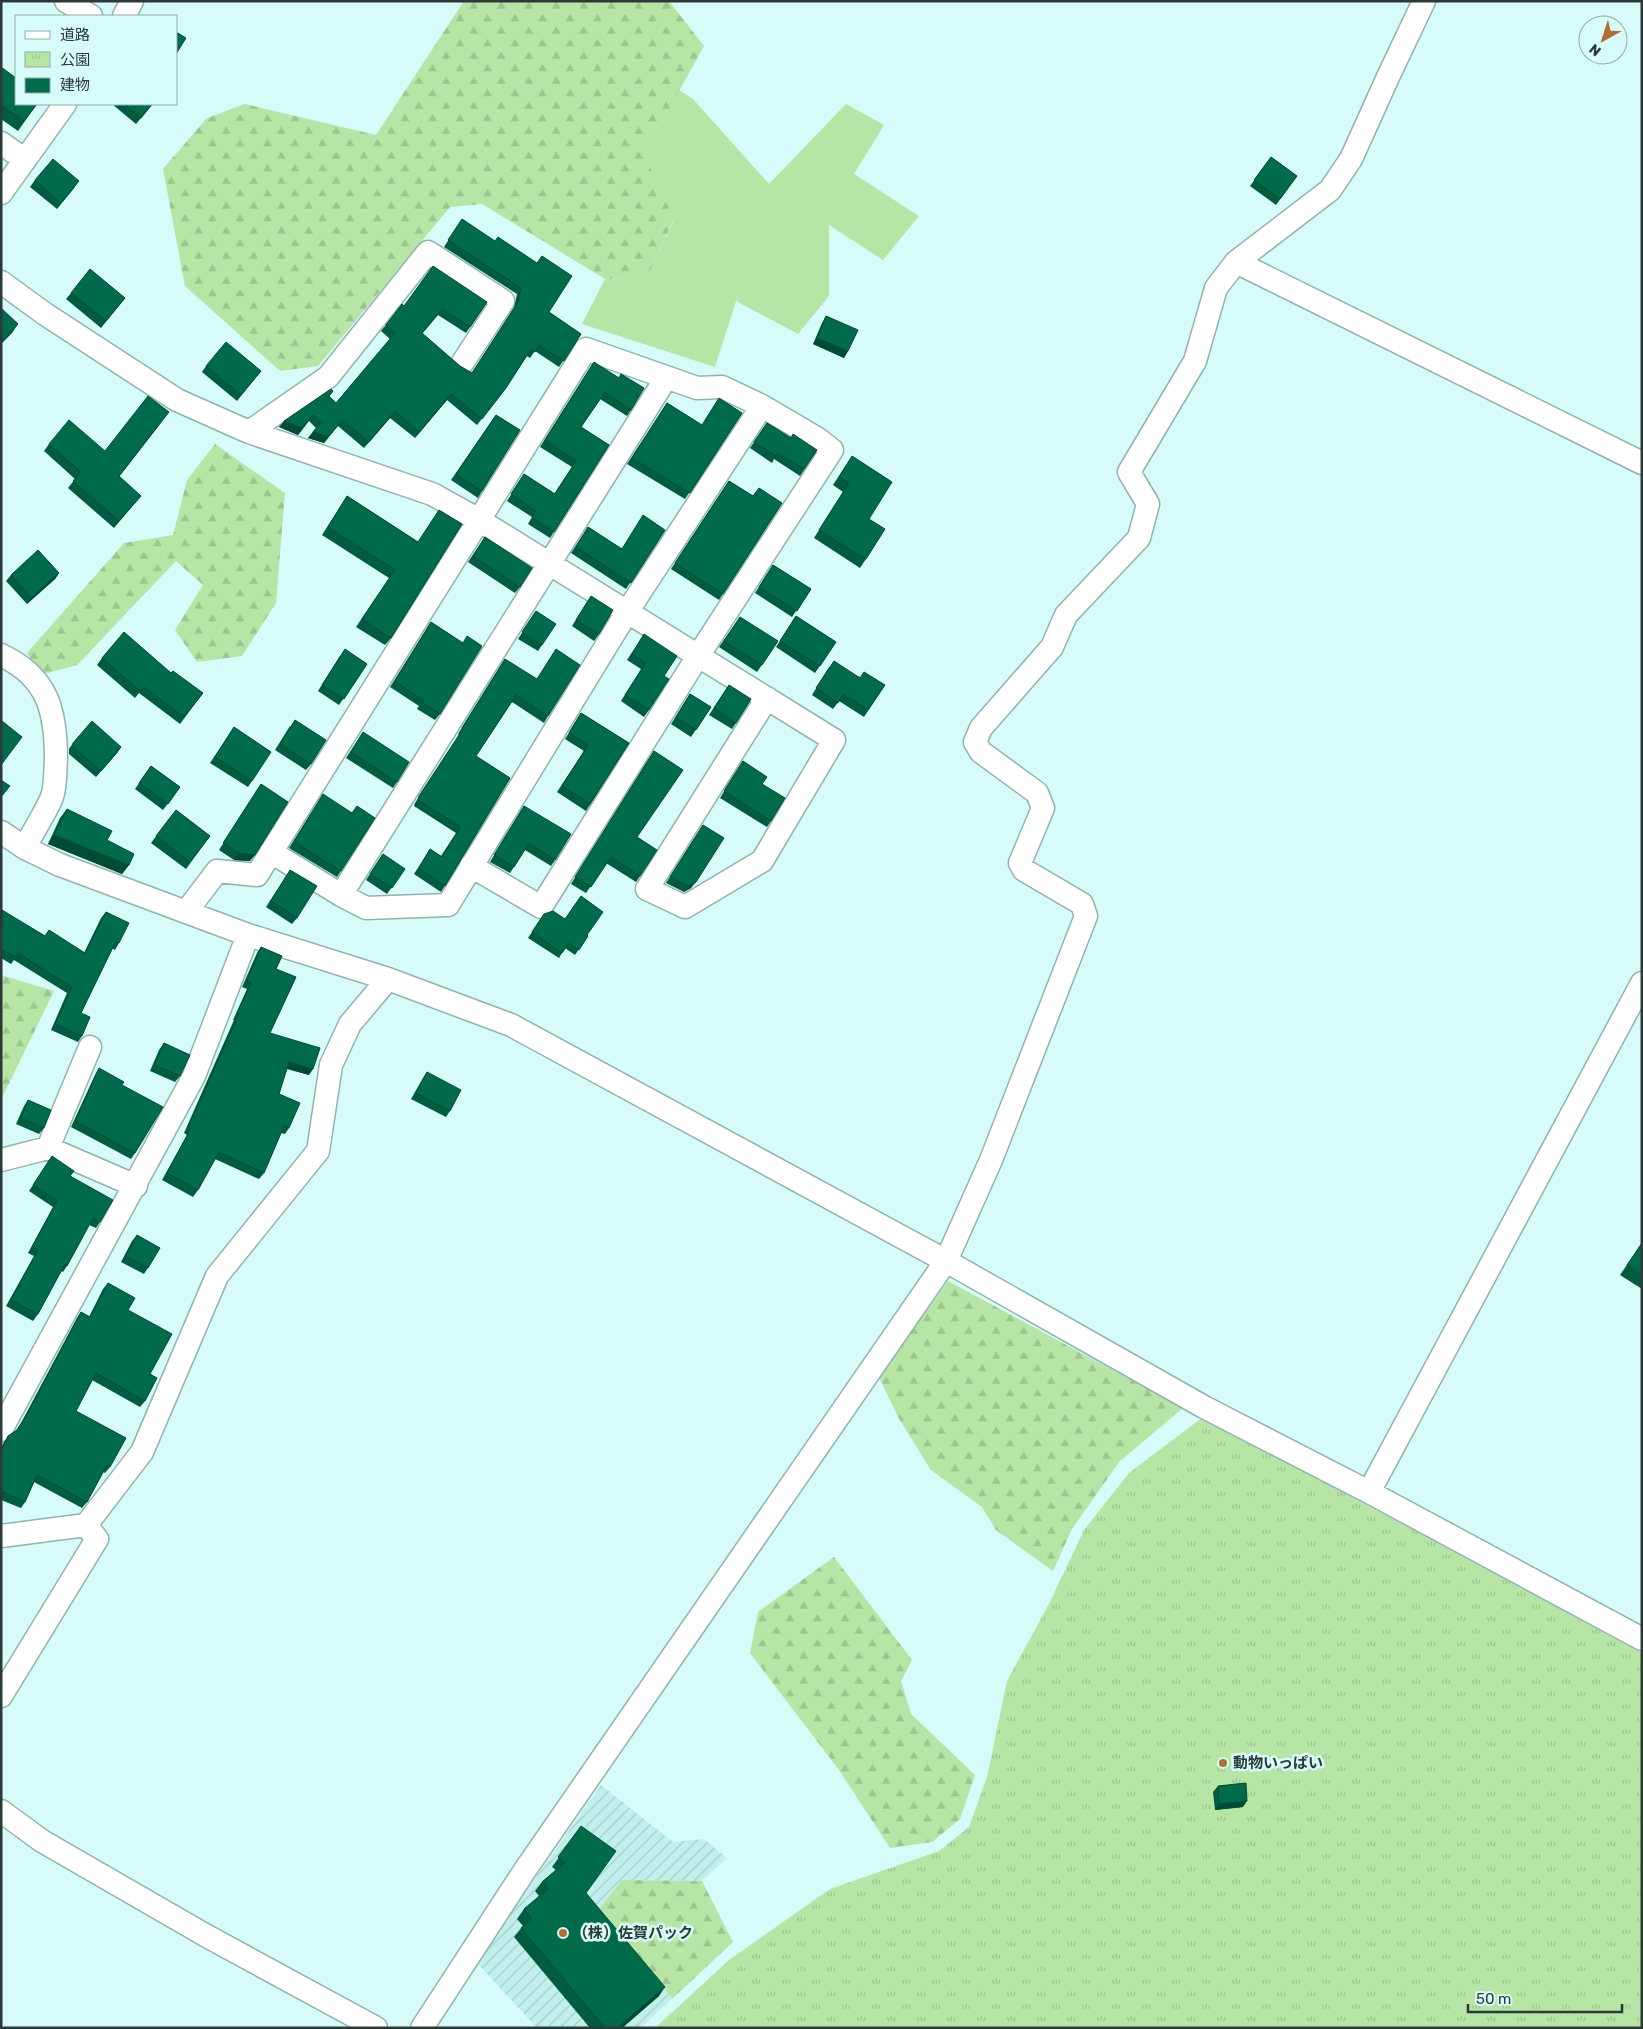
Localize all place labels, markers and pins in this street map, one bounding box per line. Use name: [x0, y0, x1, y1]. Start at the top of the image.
place label: 動物いっぱい: [1233, 1754, 1323, 1772]
marker: 動物いっぱい: [1217, 1757, 1229, 1769]
place label: （株）佐賀パック: [573, 1924, 693, 1942]
marker: （株）佐賀パック: [557, 1927, 569, 1939]

